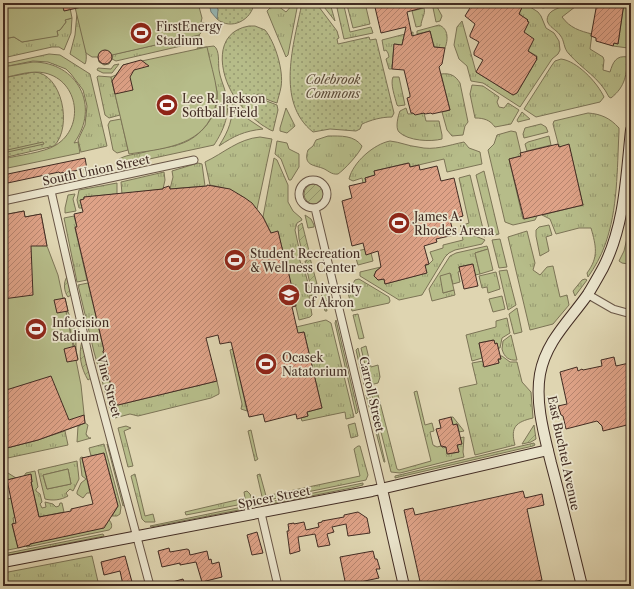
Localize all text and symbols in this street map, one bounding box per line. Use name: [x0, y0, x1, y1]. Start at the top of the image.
place label: FirstEnergy Stadium: [156, 19, 223, 48]
sports icon: FirstEnergy Stadium: [128, 20, 154, 46]
park label: Colebrook Commons: [305, 72, 361, 101]
place label: Lee R. Jackson Softball Field: [182, 91, 266, 120]
sports icon: Lee R. Jackson Softball Field: [154, 92, 180, 118]
street label: South Union Street: [41, 151, 152, 189]
place label: James A. Rhodes Arena: [412, 209, 495, 238]
sports icon: James A. Rhodes Arena: [386, 210, 412, 236]
place label: Student Recreation & Wellness Center: [250, 246, 361, 275]
sports icon: Student Recreation & Wellness Center: [222, 247, 248, 273]
place label: University of Akron: [304, 281, 362, 310]
school or university icon: University of Akron: [276, 282, 302, 308]
place label: Infocision Stadium: [52, 315, 110, 344]
sports icon: Infocision Stadium: [23, 316, 49, 342]
place label: Ocasek Natatorium: [282, 350, 347, 379]
sports icon: Ocasek Natatorium: [253, 351, 279, 377]
street label: Vine Street: [93, 352, 125, 419]
street label: Carroll Street: [356, 355, 388, 434]
street label: East Buchtel Avenue: [545, 394, 584, 512]
street label: Spicer Street: [237, 483, 312, 511]

